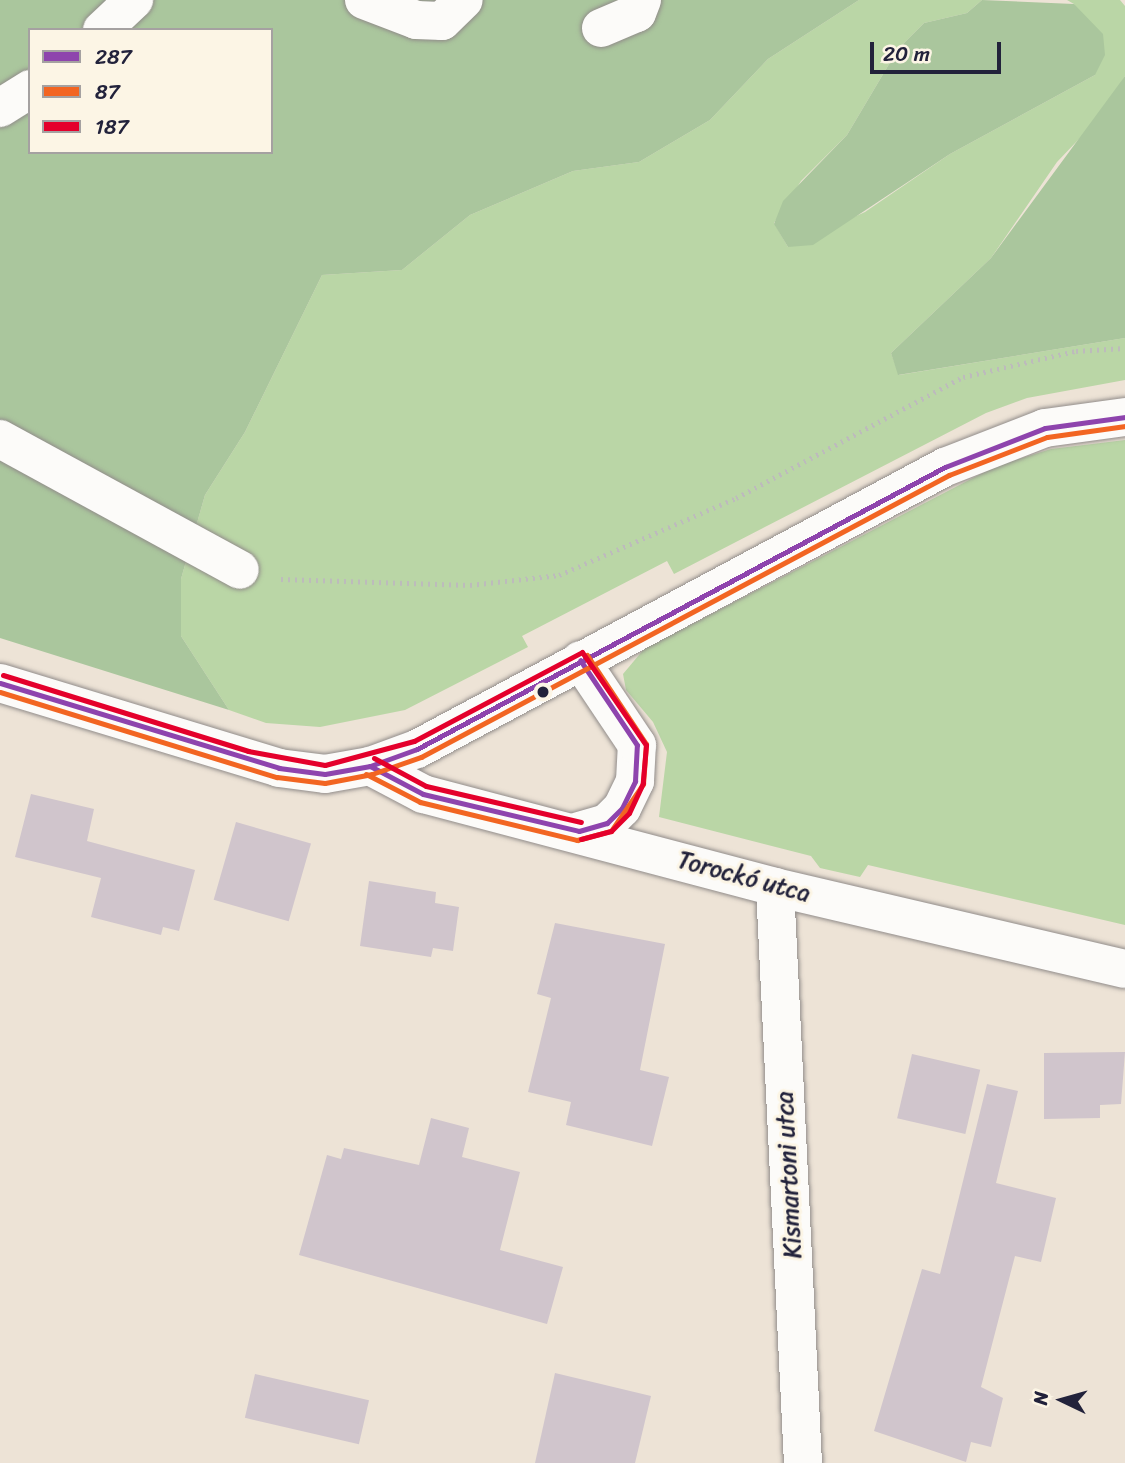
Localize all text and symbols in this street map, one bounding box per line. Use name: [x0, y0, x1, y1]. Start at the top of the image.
legend: [28, 28, 273, 154]
scale bar: [873, 28, 1004, 72]
text: 20 m: [883, 35, 930, 73]
text: 287: [95, 38, 132, 76]
text: 87: [95, 73, 120, 111]
text: 187: [95, 108, 129, 146]
unlabelled marker: [536, 685, 550, 699]
street label: Torockó utca: [675, 845, 813, 909]
street label: Kismartoni utca: [770, 1090, 808, 1260]
north arrow: [1027, 1365, 1097, 1435]
text: N: [1024, 1390, 1058, 1406]

